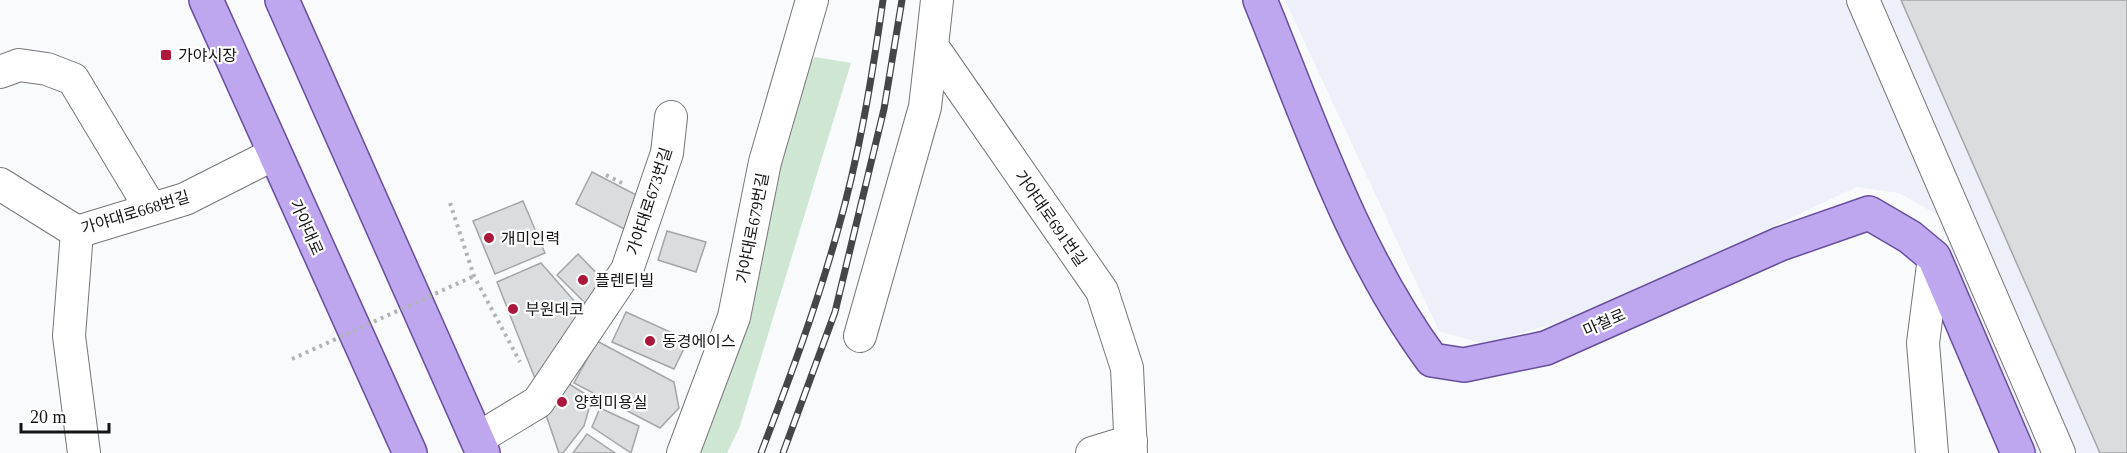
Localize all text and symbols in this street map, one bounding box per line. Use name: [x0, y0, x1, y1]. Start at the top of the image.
place label: 가야시장: [178, 47, 237, 64]
marker: 가야시장: [159, 48, 173, 62]
street label: 가야대로673번길: [624, 145, 675, 257]
street label: 가야대로691번길: [1011, 167, 1090, 269]
street label: 가야대로679번길: [733, 171, 772, 285]
street label: 가야대로668번길: [79, 188, 191, 237]
street label: 가야대로: [287, 197, 326, 258]
place label: 개미인력: [501, 230, 560, 247]
marker: 개미인력: [482, 231, 496, 245]
place label: 플렌티빌: [595, 272, 654, 289]
marker: 플렌티빌: [576, 273, 590, 287]
place label: 부원데코: [525, 301, 584, 318]
marker: 부원데코: [506, 302, 520, 316]
street label: 마철로: [1581, 306, 1628, 339]
place label: 동경에이스: [662, 333, 736, 350]
marker: 동경에이스: [643, 334, 657, 348]
place label: 양희미용실: [574, 394, 648, 411]
marker: 양희미용실: [555, 395, 569, 409]
scale bar: [21, 396, 110, 434]
text: 20 m: [30, 407, 67, 427]

